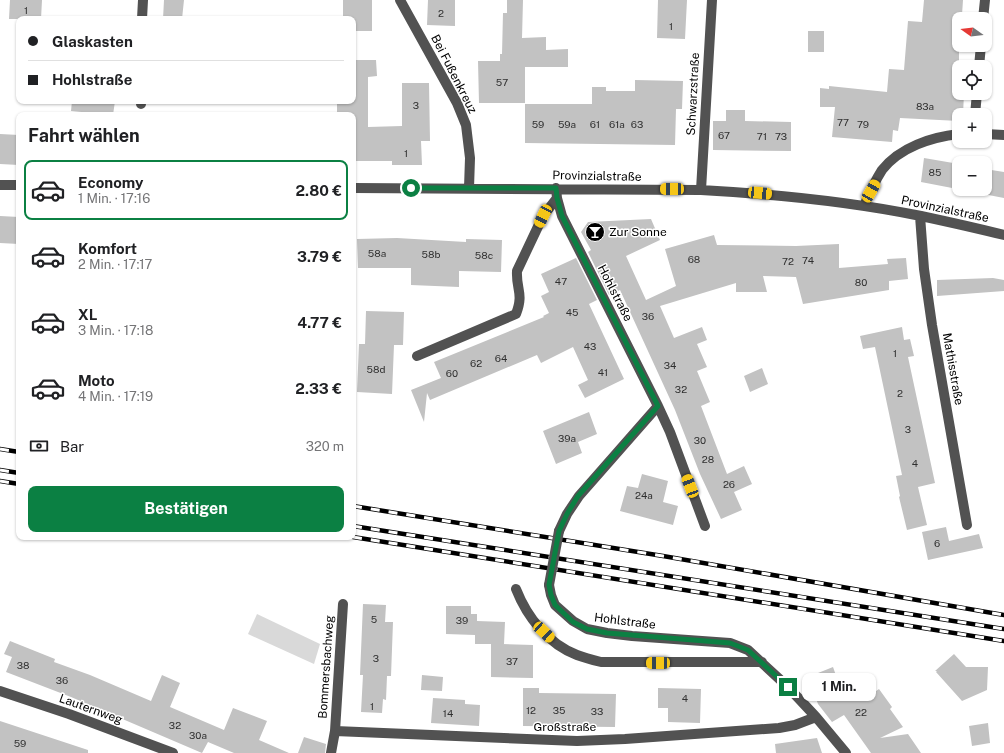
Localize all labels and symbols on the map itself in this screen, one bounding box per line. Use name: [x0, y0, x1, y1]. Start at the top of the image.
house number: 1: [24, 4, 28, 16]
house number: 2: [438, 7, 444, 19]
north arrow: [952, 12, 992, 52]
house number: 1: [669, 20, 673, 32]
street label: Bei Fußenkreuz: [428, 32, 480, 116]
street label: Schwarzstraße: [684, 52, 702, 136]
house number: 57: [496, 76, 508, 88]
house number: 3: [413, 99, 419, 111]
house number: 83a: [916, 100, 934, 112]
house number: 77: [837, 116, 849, 128]
house number: 59: [532, 118, 544, 130]
house number: 59a: [558, 118, 576, 130]
house number: 61: [590, 118, 600, 130]
house number: 61a: [609, 118, 625, 130]
house number: 63: [631, 118, 643, 130]
house number: 79: [857, 118, 869, 130]
house number: 67: [718, 129, 730, 141]
house number: 71: [757, 130, 767, 142]
house number: 73: [775, 130, 787, 142]
house number: 1: [404, 147, 408, 159]
house number: 85: [929, 166, 941, 178]
street label: Provinzialstraße: [552, 168, 642, 184]
car: [860, 178, 882, 204]
route start: [402, 179, 420, 197]
car: [660, 183, 684, 195]
car: [748, 186, 772, 200]
street label: Provinzialstraße: [900, 193, 990, 225]
car: [532, 203, 554, 229]
bar icon: Zur Sonne: [584, 221, 606, 243]
place label: Zur Sonne: [609, 225, 667, 239]
house number: 58a: [368, 247, 386, 259]
house number: 58b: [422, 248, 440, 260]
house number: 58c: [475, 249, 493, 261]
house number: 68: [688, 253, 700, 265]
house number: 74: [802, 254, 814, 266]
house number: 72: [782, 255, 794, 267]
street label: Hohlstraße: [595, 262, 635, 324]
house number: 47: [555, 275, 567, 287]
house number: 80: [855, 276, 867, 288]
house number: 45: [566, 306, 578, 318]
house number: 36: [642, 310, 654, 322]
street label: Mathisstraße: [940, 332, 966, 406]
house number: 43: [584, 340, 596, 352]
house number: 1: [893, 347, 897, 359]
house number: 64: [495, 352, 507, 364]
house number: 62: [470, 357, 482, 369]
house number: 34: [664, 359, 676, 371]
house number: 58d: [367, 363, 385, 375]
house number: 41: [598, 366, 608, 378]
house number: 60: [446, 367, 458, 379]
house number: 32: [675, 383, 687, 395]
house number: 2: [897, 387, 903, 399]
house number: 3: [905, 423, 911, 435]
house number: 39a: [558, 432, 576, 444]
house number: 30: [694, 434, 706, 446]
house number: 28: [702, 453, 714, 465]
house number: 4: [912, 457, 918, 469]
car: [680, 473, 700, 499]
house number: 26: [723, 478, 735, 490]
house number: 24a: [635, 489, 653, 501]
house number: 6: [934, 537, 940, 549]
street label: Hohlstraße: [593, 610, 657, 632]
house number: 5: [371, 613, 377, 625]
house number: 39: [456, 614, 468, 626]
street label: Bommersbachweg: [315, 615, 337, 719]
car: [531, 619, 557, 645]
house number: 3: [373, 652, 379, 664]
house number: 37: [506, 655, 518, 667]
car: [646, 657, 670, 669]
house number: 38: [17, 659, 29, 671]
callout: 1 Min.: [802, 673, 876, 701]
house number: 36: [56, 674, 68, 686]
route end: [779, 678, 797, 696]
street label: Lauternweg: [57, 691, 125, 727]
house number: 4: [682, 692, 688, 704]
house number: 1: [370, 700, 374, 712]
house number: 12: [526, 704, 536, 716]
house number: 35: [553, 704, 565, 716]
house number: 33: [591, 705, 603, 717]
house number: 22: [855, 706, 867, 718]
house number: 14: [443, 707, 453, 719]
house number: 32: [169, 719, 181, 731]
street label: Großstraße: [534, 720, 597, 734]
house number: 30a: [189, 729, 207, 741]
house number: 59: [14, 737, 26, 749]

